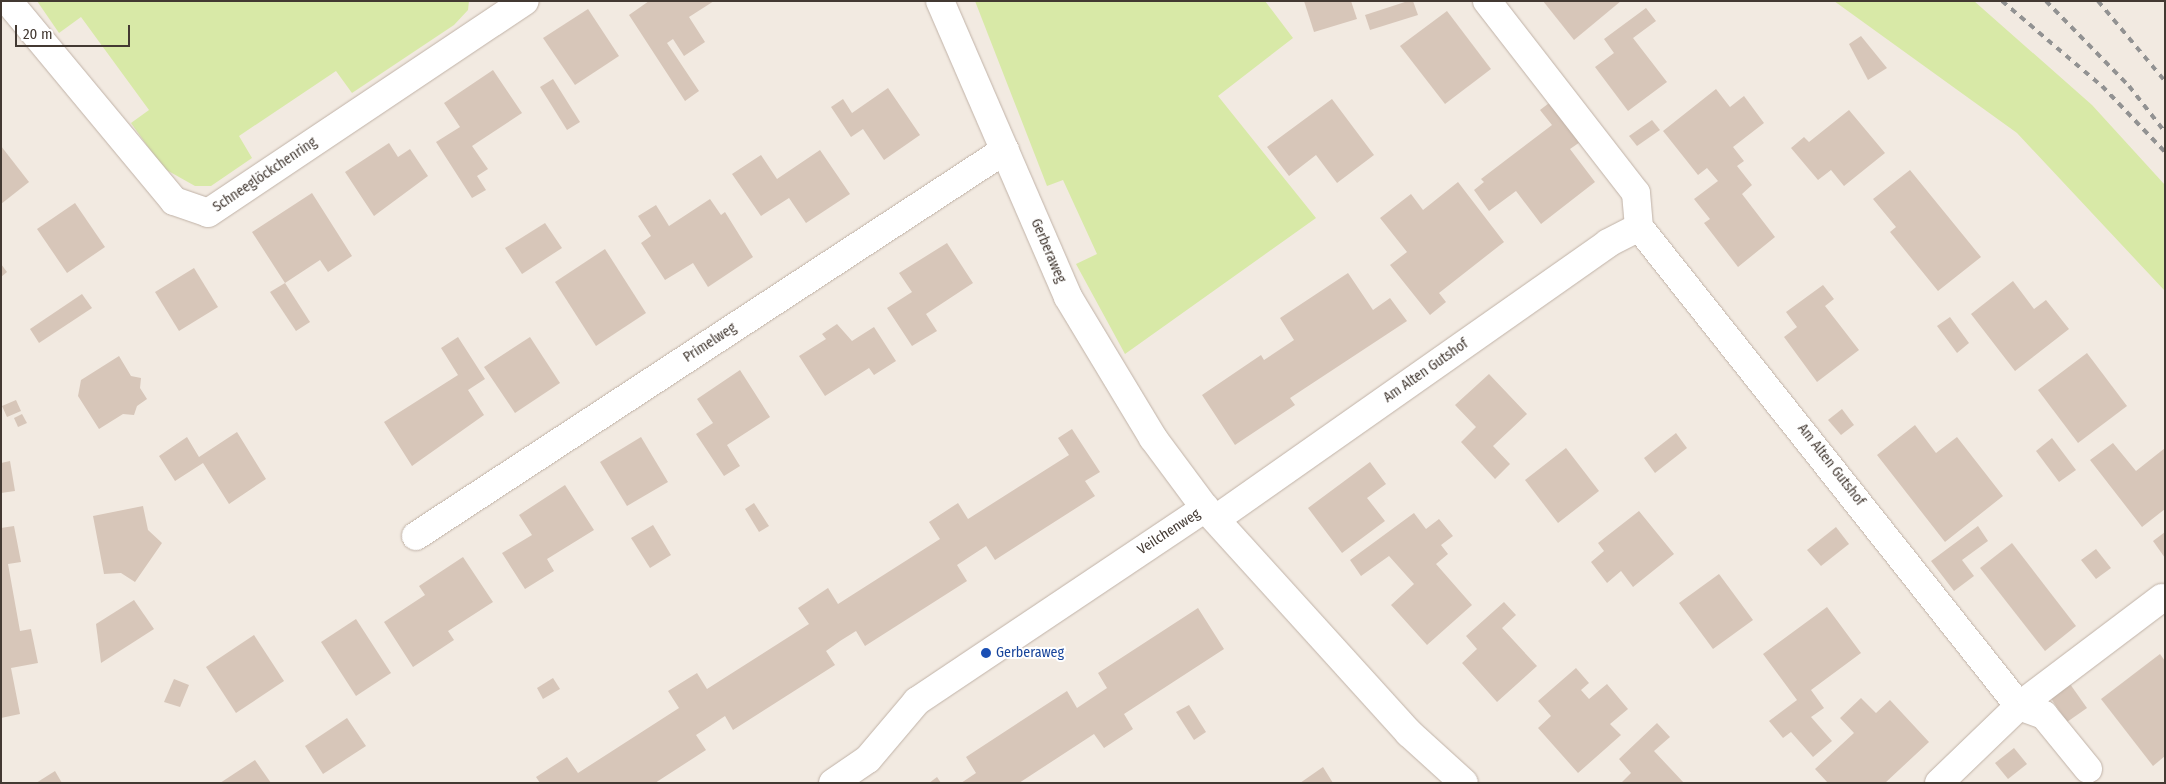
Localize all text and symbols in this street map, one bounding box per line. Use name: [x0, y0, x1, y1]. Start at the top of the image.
scale bar: [18, 15, 132, 47]
text: 20 m: [23, 25, 53, 43]
street label: Schneeglöckchenring: [210, 134, 320, 216]
street label: Gerberaweg: [1027, 216, 1069, 286]
street label: Primelweg: [680, 320, 740, 366]
street label: Am Alten Gutshof: [1380, 336, 1472, 406]
street label: Am Alten Gutshof: [1794, 421, 1868, 509]
street label: Veilchenweg: [1135, 506, 1203, 558]
place label: Gerberaweg: [996, 645, 1064, 661]
marker: Gerberaweg: [980, 647, 992, 659]

